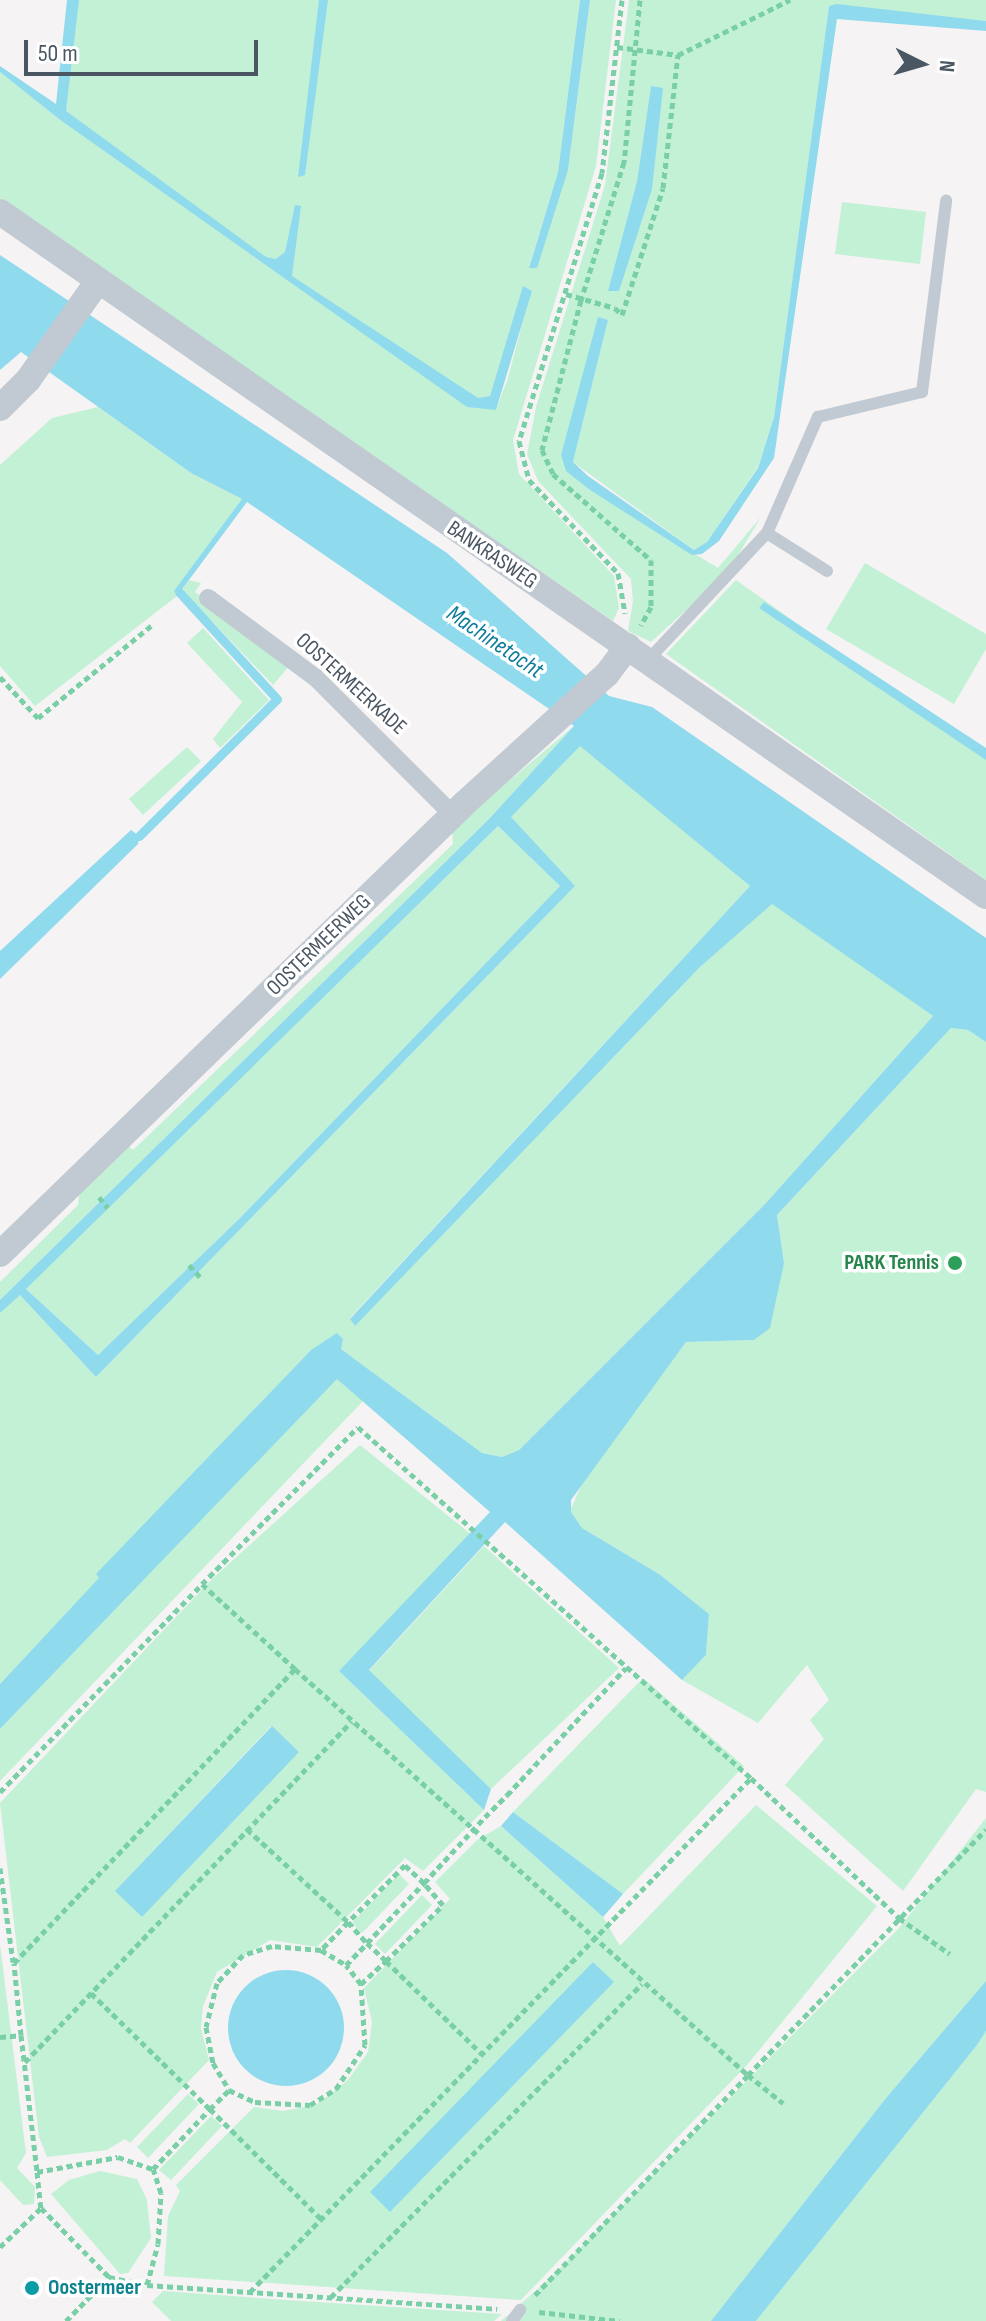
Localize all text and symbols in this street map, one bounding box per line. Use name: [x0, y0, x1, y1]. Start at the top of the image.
scale bar: [28, 24, 262, 74]
north arrow: [882, 24, 962, 104]
text: 50 m: [38, 39, 78, 68]
text: N: [932, 59, 960, 73]
street label: BANKRASWEG: [442, 515, 542, 595]
water label: Machinetocht: [441, 599, 549, 685]
street label: OOSTERMEERKADE: [290, 627, 412, 741]
street label: OOSTERMEERWEG: [262, 889, 376, 1001]
place label: PARK Tennis: [844, 1250, 939, 1276]
marker: PARK Tennis: [946, 1254, 964, 1272]
place label: Oostermeer: [48, 2275, 141, 2301]
marker: Oostermeer: [23, 2279, 41, 2297]

